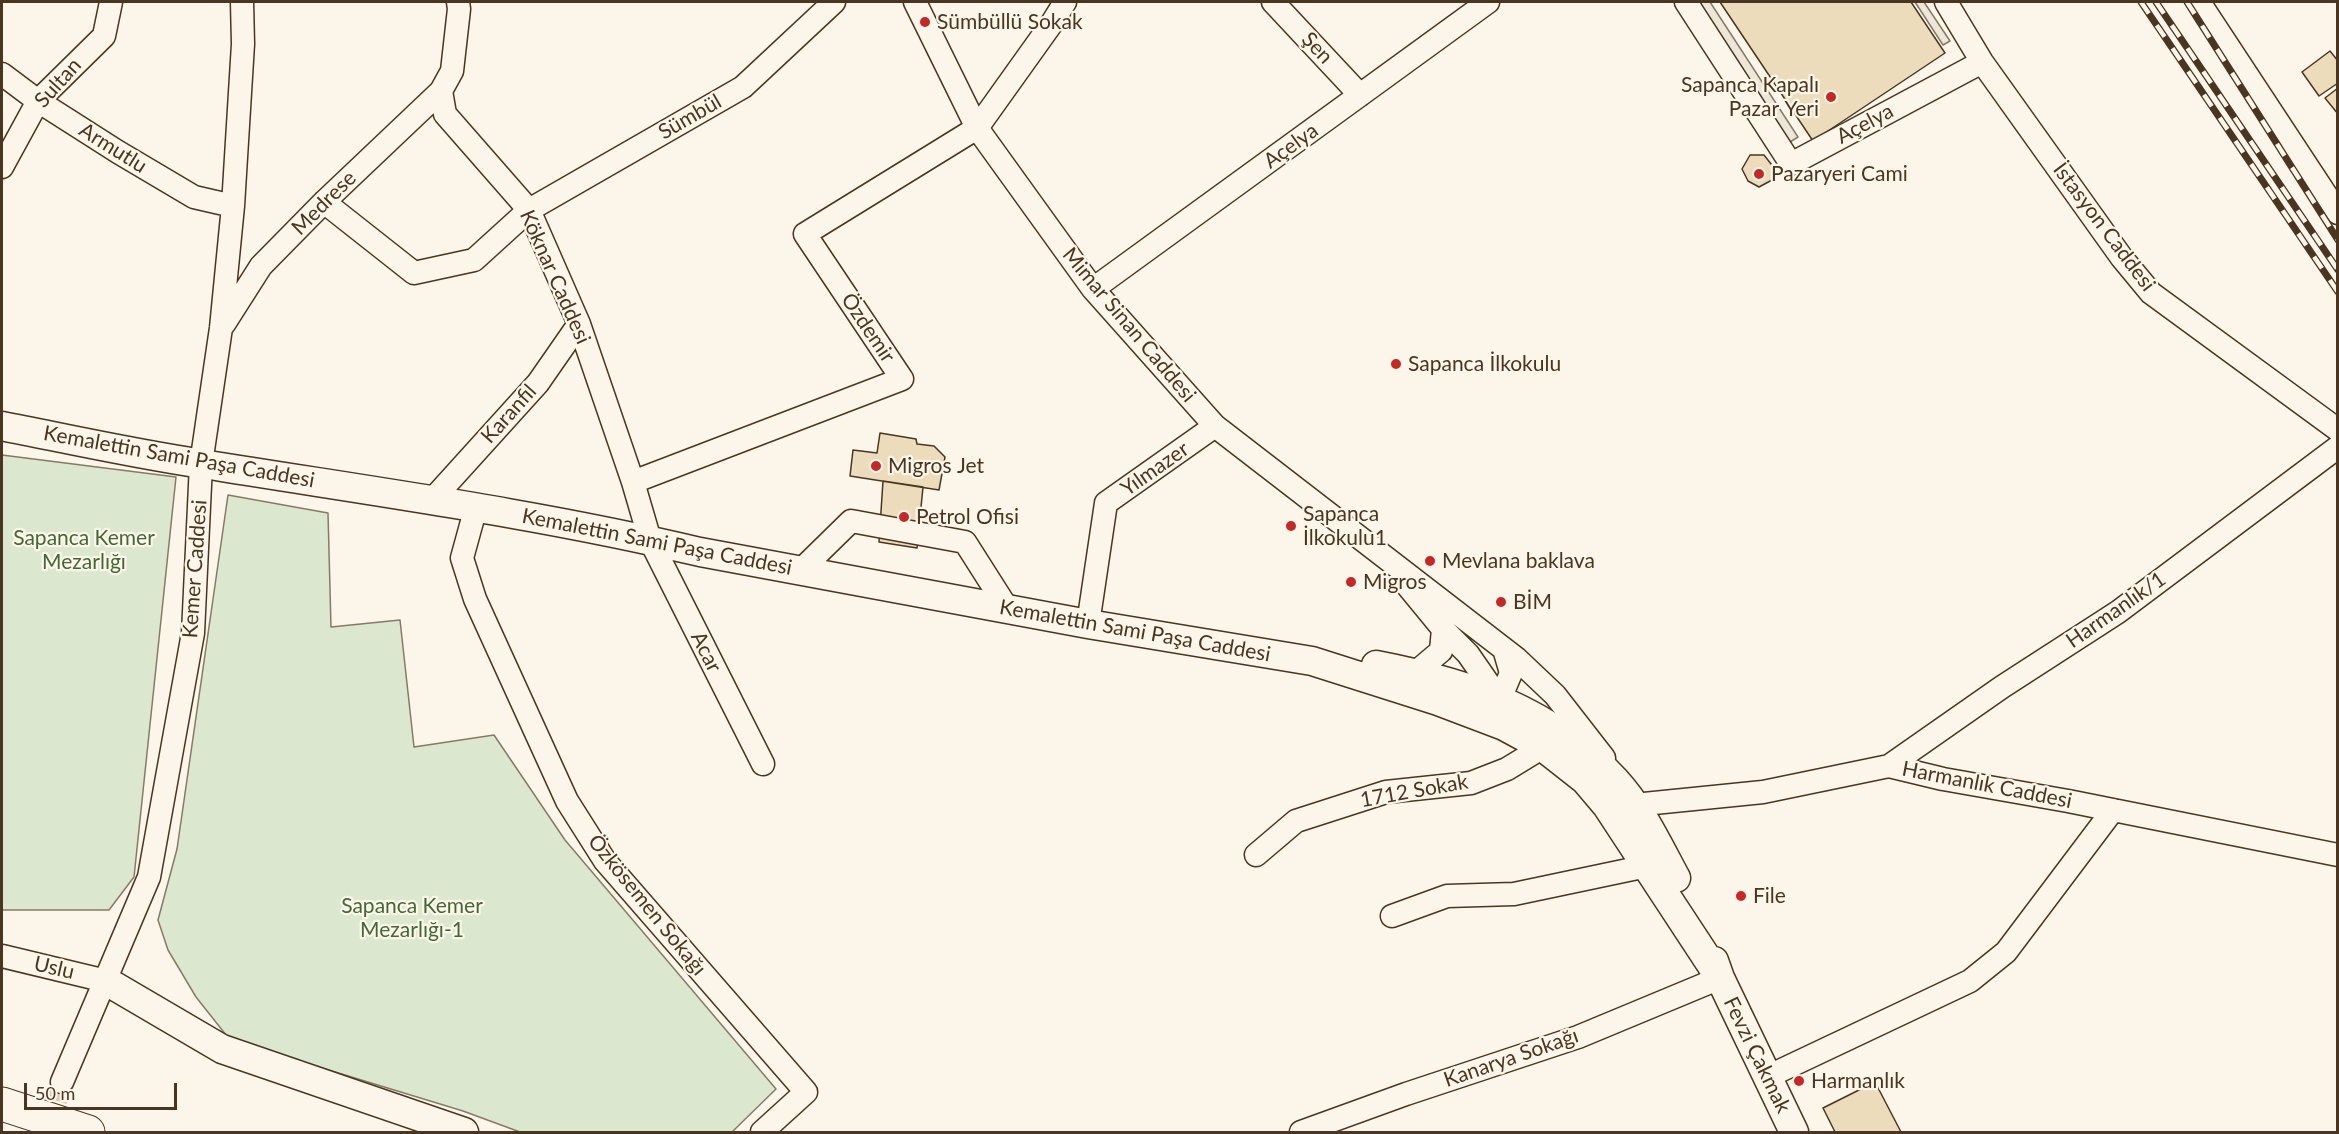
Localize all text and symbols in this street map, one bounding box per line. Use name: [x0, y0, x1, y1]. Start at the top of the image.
place label: Sümbüllü Sokak: [937, 9, 1083, 35]
marker: Sümbüllü Sokak: [918, 15, 932, 29]
street label: Şen: [1296, 27, 1338, 69]
street label: Sultan: [29, 53, 87, 113]
place label: Sapanca Kapalı Pazar Yeri: [1681, 72, 1819, 122]
street label: Sümbül: [654, 89, 726, 145]
marker: Sapanca Kapalı Pazar Yeri: [1824, 90, 1838, 104]
street label: Açelya: [1832, 99, 1898, 149]
street label: Armutlu: [75, 117, 151, 179]
street label: Açelya: [1259, 118, 1323, 174]
street label: İstasyon Caddesi: [2048, 158, 2160, 296]
place label: Pazaryeri Cami: [1771, 161, 1908, 187]
street label: Medrese: [287, 166, 361, 240]
marker: Pazaryeri Cami: [1752, 167, 1766, 181]
street label: Köknar Caddesi: [514, 206, 596, 348]
street label: Mimar Sinan Caddesi: [1057, 243, 1201, 407]
street label: Özdemir: [836, 288, 900, 368]
place label: Sapanca İlkokulu: [1408, 351, 1561, 377]
marker: Sapanca İlkokulu: [1389, 357, 1403, 371]
street label: Karanfil: [476, 379, 542, 449]
street label: Kemalettin Sami Paşa Caddesi: [42, 421, 316, 493]
street label: Yılmazer: [1116, 437, 1194, 501]
place label: Migros Jet: [888, 453, 984, 479]
marker: Migros Jet: [869, 459, 883, 473]
street label: Kemer Caddesi: [178, 499, 212, 639]
place label: Sapanca İlkokulu1: [1303, 501, 1387, 551]
street label: Kemalettin Sami Paşa Caddesi: [520, 503, 794, 581]
place label: Petrol Ofisi: [916, 504, 1019, 530]
marker: Petrol Ofisi: [897, 510, 911, 524]
marker: Sapanca İlkokulu1: [1284, 519, 1298, 533]
park label: Sapanca Kemer Mezarlığı: [13, 525, 155, 575]
place label: Mevlana baklava: [1442, 548, 1595, 574]
marker: Mevlana baklava: [1423, 554, 1437, 568]
street label: Harmanlık/1: [2061, 567, 2171, 653]
place label: Migros: [1363, 569, 1427, 595]
marker: Migros: [1344, 575, 1358, 589]
place label: BİM: [1513, 589, 1552, 615]
street label: Kemalettin Sami Paşa Caddesi: [998, 595, 1272, 667]
marker: BİM: [1494, 595, 1508, 609]
street label: Acar: [685, 628, 727, 676]
street label: Harmanlık Caddesi: [1900, 756, 2074, 814]
street label: 1712 Sokak: [1358, 769, 1470, 813]
street label: Özkösemen Sokağı: [582, 829, 712, 981]
place label: File: [1753, 883, 1786, 909]
marker: File: [1734, 889, 1748, 903]
park label: Sapanca Kemer Mezarlığı-1: [341, 893, 483, 943]
street label: Uslu: [31, 951, 77, 985]
street label: Fevzi Çakmak: [1718, 993, 1796, 1117]
street label: Kanarya Sokağı: [1440, 1023, 1582, 1093]
place label: Harmanlık: [1811, 1068, 1905, 1094]
scale bar: [27, 1071, 180, 1109]
marker: Harmanlık: [1792, 1074, 1806, 1088]
text: 50 m: [35, 1082, 75, 1104]

